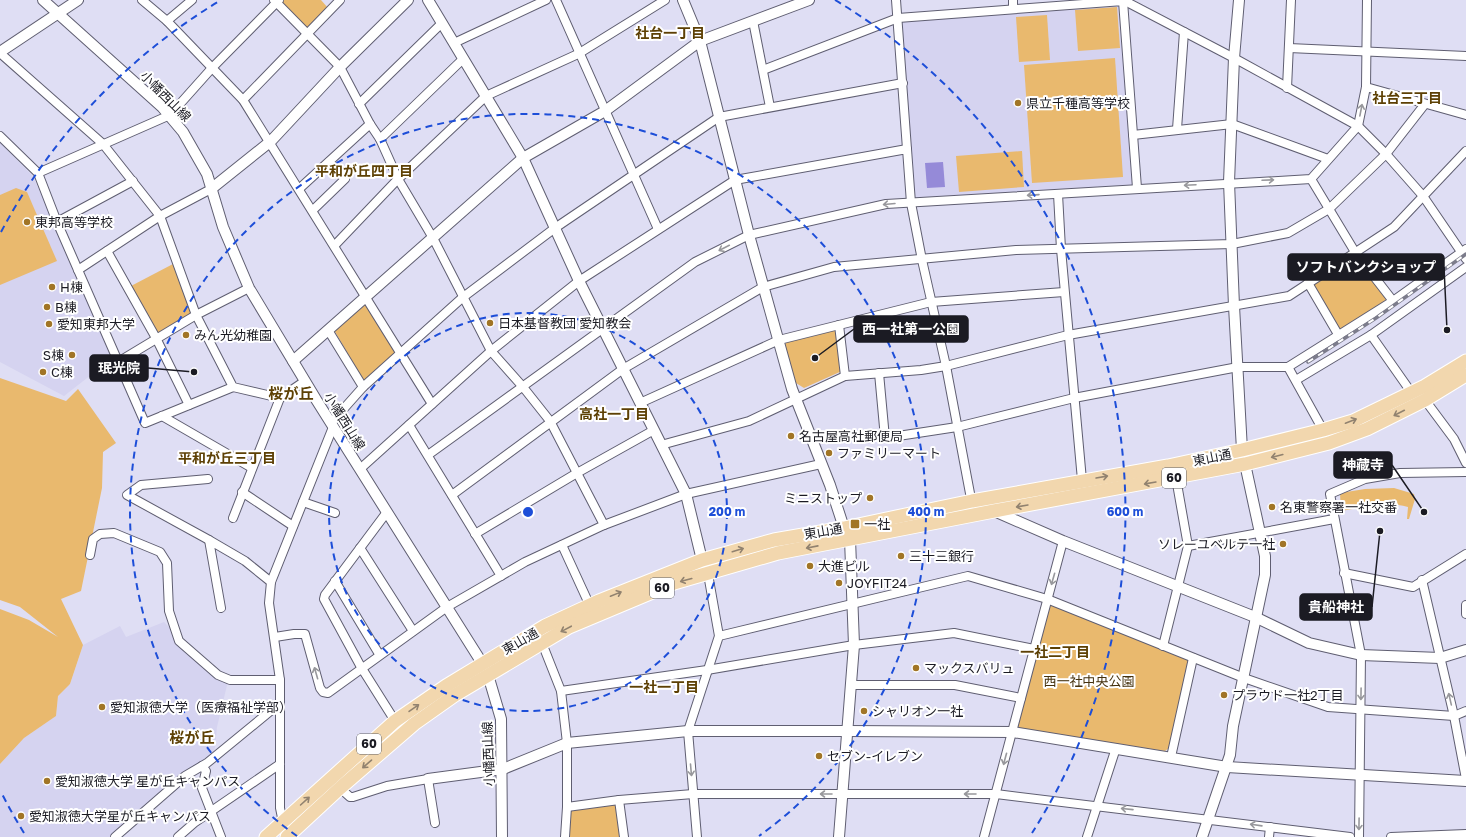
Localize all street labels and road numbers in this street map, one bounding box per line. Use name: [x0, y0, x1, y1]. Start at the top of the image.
street label: 小幡西山線: [137, 67, 195, 125]
street label: 小幡西山線: [321, 389, 369, 453]
street label: 東山通: [1191, 445, 1233, 469]
road number: 60: [1162, 468, 1186, 488]
street label: 東山通: [802, 520, 844, 542]
road number: 60: [650, 578, 674, 598]
street label: 東山通: [499, 624, 541, 658]
street label: 小幡西山線: [479, 721, 497, 787]
road number: 60: [357, 734, 381, 754]

